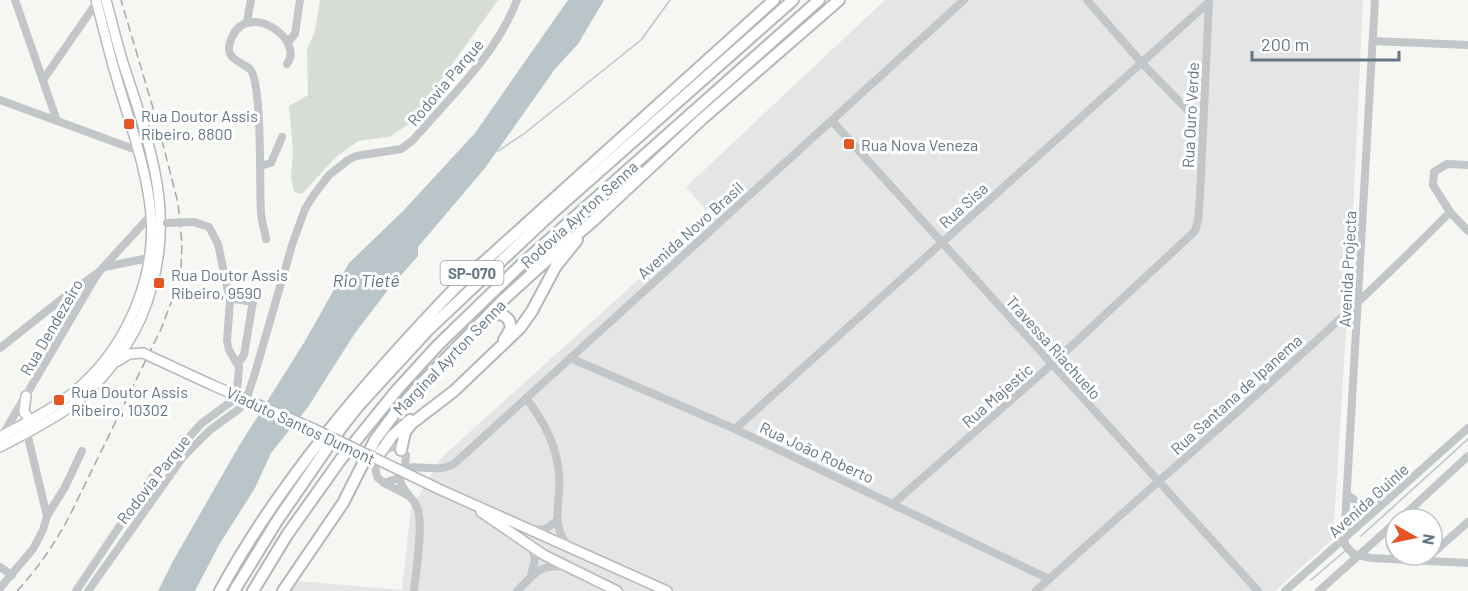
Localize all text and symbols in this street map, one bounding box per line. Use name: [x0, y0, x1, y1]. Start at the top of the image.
scale bar: [1252, 24, 1399, 62]
text: 200 m: [1261, 33, 1309, 55]
street label: Rodovia Parque: [403, 35, 487, 129]
street label: Rua Ouro Verde: [1178, 62, 1202, 168]
place label: Rua Doutor Assis Ribeiro, 8800: [141, 106, 258, 143]
marker: Rua Doutor Assis Ribeiro, 8800: [122, 117, 136, 131]
place label: Rua Nova Veneza: [861, 135, 978, 154]
marker: Rua Nova Veneza: [842, 137, 856, 151]
street label: Rodovia Ayrton Senna: [517, 156, 641, 272]
street label: Avenida Novo Brasil: [633, 177, 747, 283]
street label: Rua Sisa: [935, 178, 991, 232]
street label: Avenida Projecta: [1334, 210, 1360, 328]
road number: SP-070: [440, 261, 504, 285]
place label: Rua Doutor Assis Ribeiro, 9590: [171, 265, 288, 302]
water label: Rio Tietê: [333, 269, 399, 291]
street label: Rua Dendezeiro: [16, 275, 86, 379]
marker: Rua Doutor Assis Ribeiro, 9590: [152, 276, 166, 290]
street label: Travessa Riachuelo: [1002, 291, 1106, 403]
street label: Marginal Ayrton Senna: [389, 295, 509, 419]
street label: Rua Santana de Ipanema: [1167, 330, 1305, 458]
street label: Rua Majestic: [958, 359, 1036, 431]
place label: Rua Doutor Assis Ribeiro, 10302: [71, 382, 188, 419]
street label: Viaduto Santos Dumont: [223, 382, 379, 468]
marker: Rua Doutor Assis Ribeiro, 10302: [52, 393, 66, 407]
street label: Rua João Roberto: [757, 417, 877, 487]
street label: Rodovia Parque: [112, 431, 194, 527]
street label: Avenida Guinle: [1324, 459, 1412, 541]
north arrow: [1384, 507, 1444, 567]
text: N: [1419, 533, 1440, 546]

